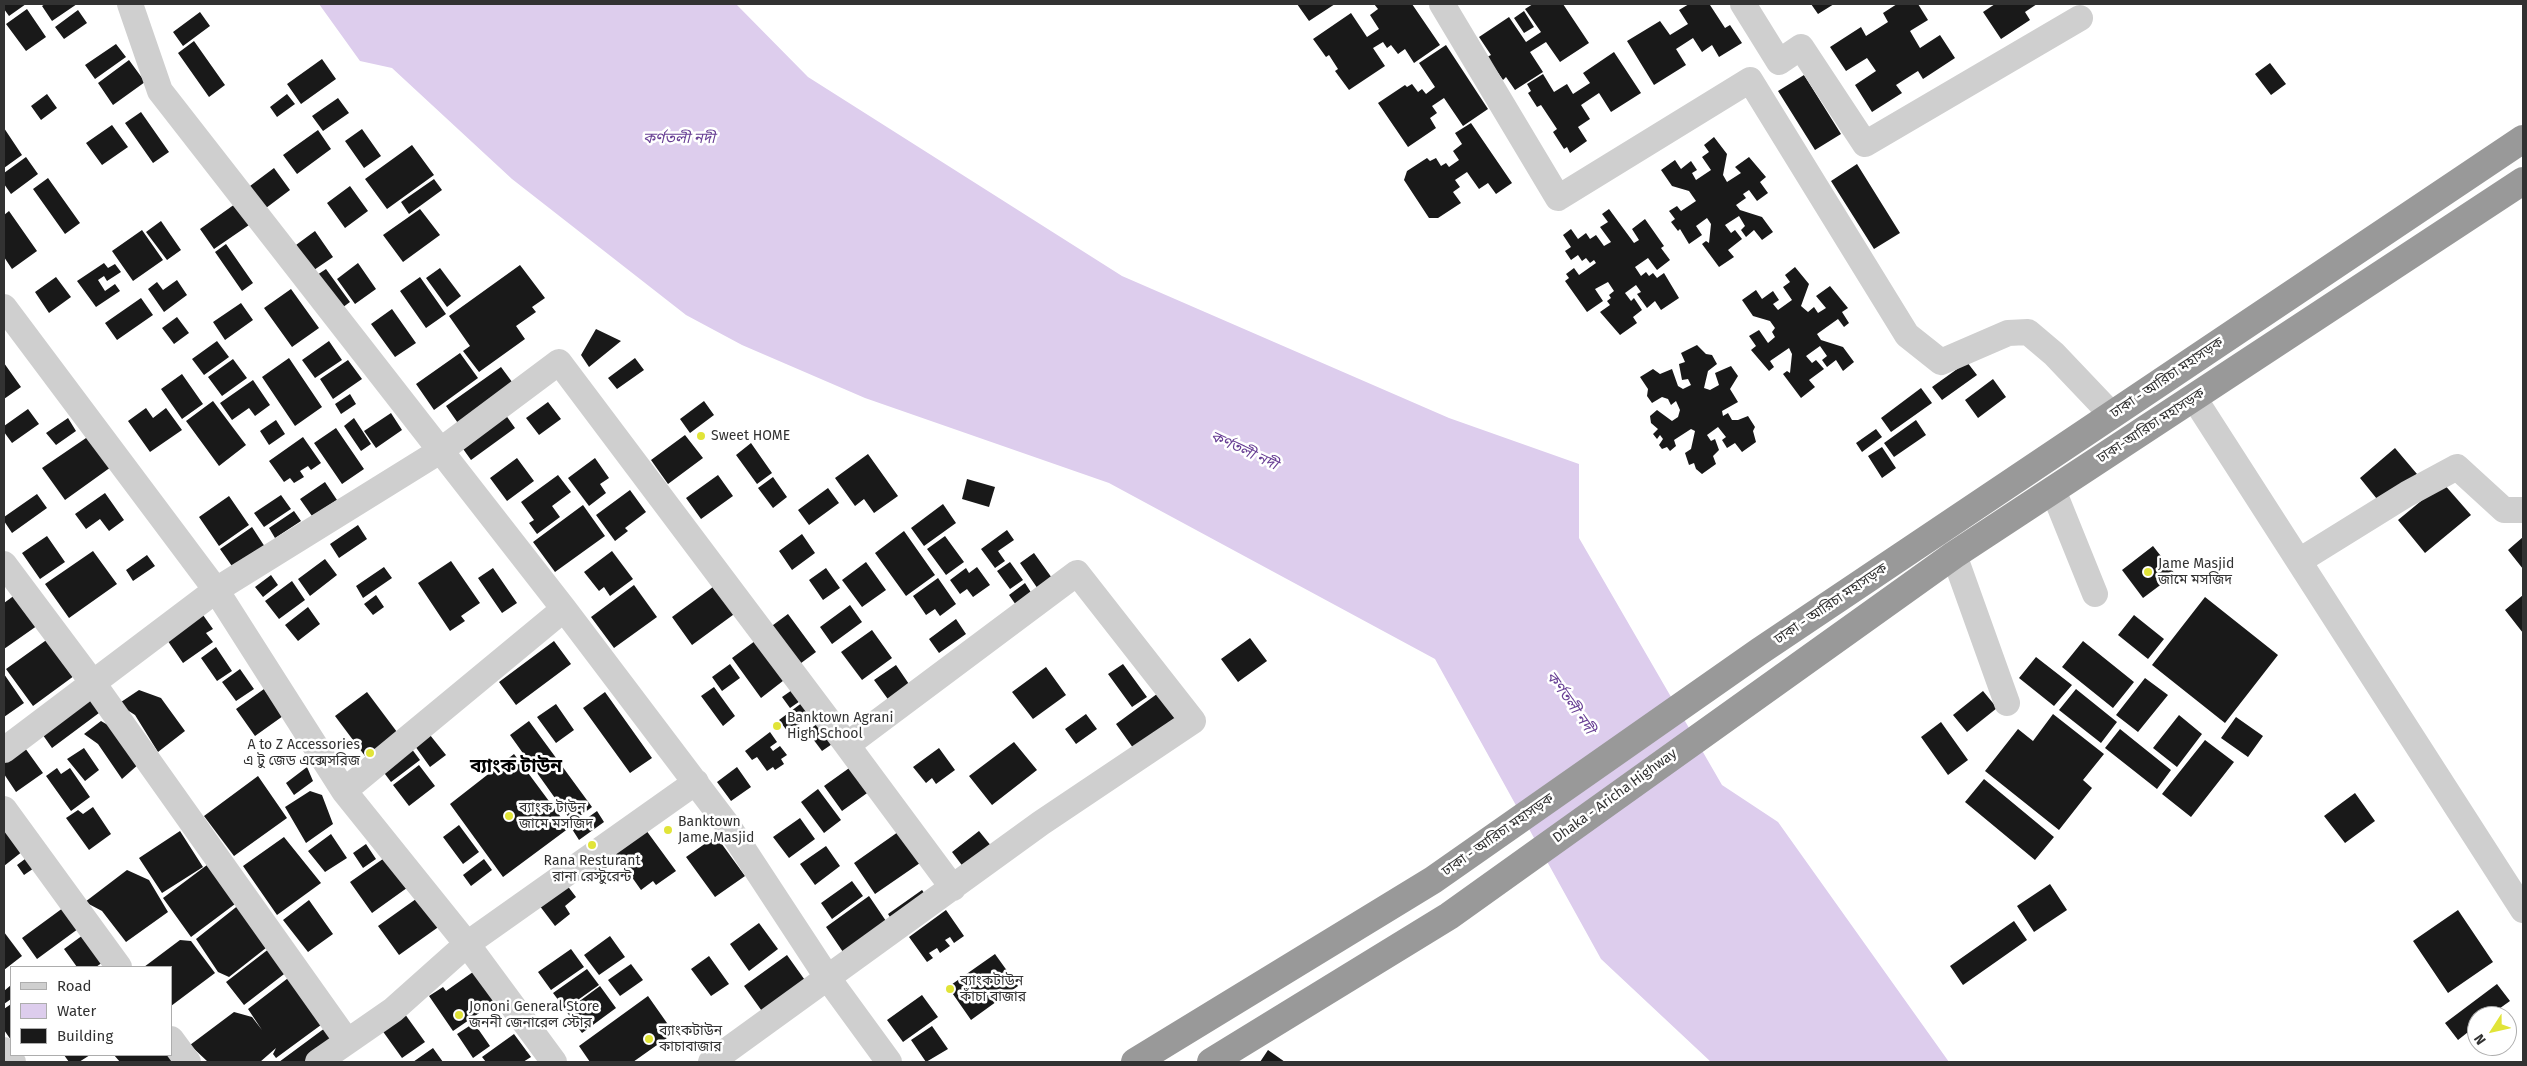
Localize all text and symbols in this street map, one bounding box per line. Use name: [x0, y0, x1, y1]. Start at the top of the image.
water label: কর্ণতলী নদী: [643, 130, 715, 148]
street label: ঢাকা - আরিচা মহাসড়ক: [2107, 334, 2227, 422]
street label: ঢাকা-আরিচা মহাসড়ক: [2094, 385, 2208, 467]
place label: Sweet HOME: [711, 428, 790, 444]
water label: কর্ণতলী নদী: [1207, 428, 1281, 474]
marker: Sweet HOME: [695, 430, 707, 442]
place label: Jame Masjid জামে মসজিদ: [2158, 556, 2234, 588]
street label: ঢাকা - আরিচা মহাসড়ক: [1771, 560, 1891, 648]
marker: Jame Masjid জামে মসজিদ: [2142, 566, 2154, 578]
water label: কর্ণতলী নদী: [1542, 668, 1598, 738]
place label: Banktown Agrani High School: [787, 710, 893, 742]
marker: Banktown Agrani High School: [771, 720, 783, 732]
place label: A to Z Accessories এ টু জেড এক্সেসরিজ: [243, 737, 360, 770]
street label: Dhaka - Aricha Highway: [1550, 745, 1680, 847]
marker: A to Z Accessories এ টু জেড এক্সেসরিজ: [364, 747, 376, 759]
district label: ব্যাংক টাউন: [470, 756, 562, 778]
street label: ঢাকা - আরিচা মহাসড়ক: [1439, 790, 1557, 880]
place label: ব্যাংক টাউন জামে মসজিদ: [519, 800, 593, 832]
marker: ব্যাংক টাউন জামে মসজিদ: [503, 810, 515, 822]
place label: Banktown Jame Masjid: [678, 814, 754, 846]
marker: Banktown Jame Masjid: [662, 824, 674, 836]
marker: Rana Resturant রানা রেস্টুরেন্ট: [586, 839, 598, 851]
place label: Rana Resturant রানা রেস্টুরেন্ট: [544, 853, 640, 886]
legend: [10, 966, 172, 1056]
place label: ব্যাংকটাউন কাঁচা বাজার: [960, 973, 1026, 1006]
text: Road: [57, 977, 92, 995]
marker: ব্যাংকটাউন কাঁচা বাজার: [944, 983, 956, 995]
place label: Jononi General Store জননী জেনারেল স্টোর: [469, 999, 599, 1032]
text: Water: [57, 1002, 96, 1020]
north arrow: [2467, 1006, 2517, 1056]
marker: Jononi General Store জননী জেনারেল স্টোর: [453, 1009, 465, 1021]
place label: ব্যাংকটাউন কাচাবাজার: [659, 1023, 722, 1056]
text: Building: [57, 1027, 113, 1045]
text: N: [2470, 1031, 2490, 1048]
marker: ব্যাংকটাউন কাচাবাজার: [643, 1033, 655, 1045]

